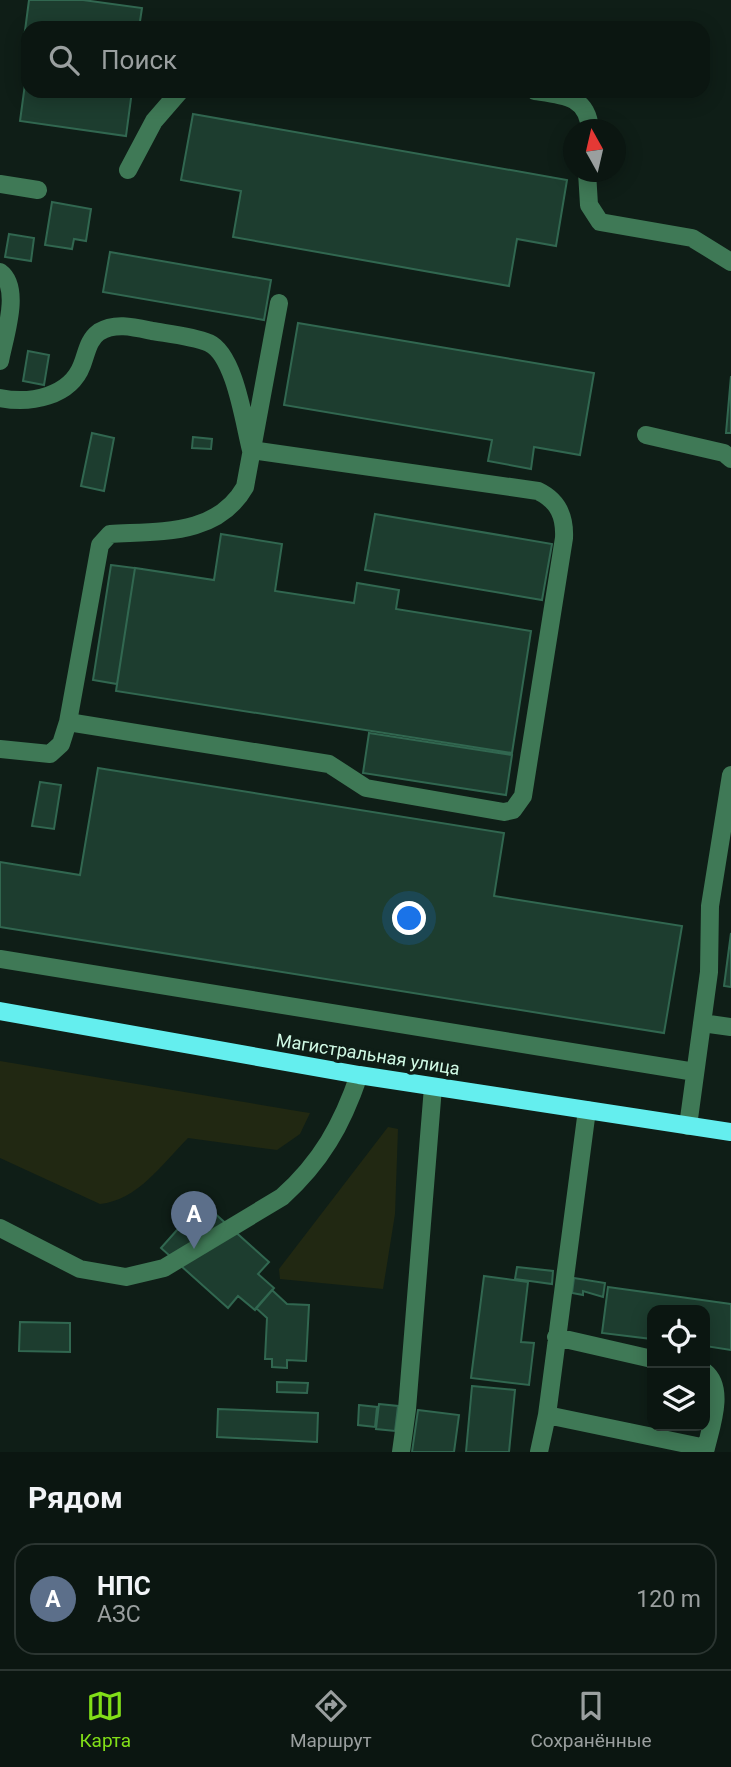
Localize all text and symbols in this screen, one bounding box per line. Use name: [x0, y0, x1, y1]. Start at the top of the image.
search box: [21, 21, 710, 98]
icon: search: [45, 41, 83, 79]
text: Поиск: [101, 45, 177, 75]
north arrow: [563, 119, 626, 182]
your location: [392, 901, 426, 935]
street label: Магистральная улица: [275, 1029, 461, 1079]
pin: A: [171, 1191, 217, 1249]
map controls: [647, 1305, 710, 1431]
button: locate: [647, 1305, 710, 1368]
button: layers: [647, 1368, 710, 1431]
text: Рядом: [28, 1480, 123, 1515]
text: НПС: [97, 1571, 151, 1601]
text: A: [45, 1586, 61, 1613]
text: 120 m: [636, 1586, 701, 1613]
text: АЗС: [97, 1601, 141, 1628]
tab: Карта: [79, 1687, 131, 1752]
tab: Маршрут: [290, 1687, 372, 1752]
tab: Сохранённые: [530, 1687, 652, 1752]

